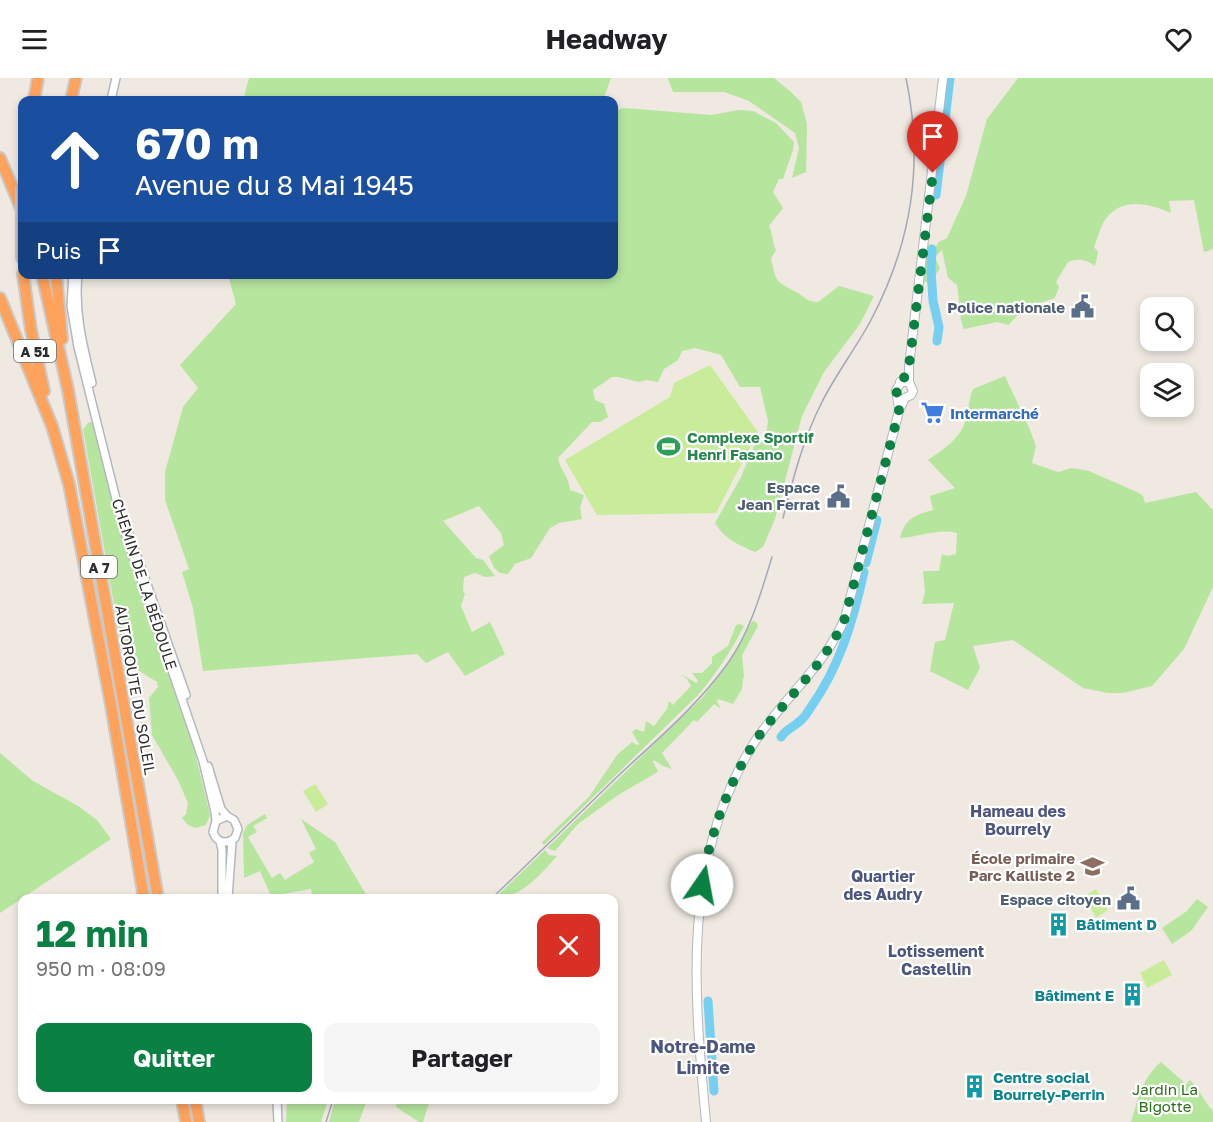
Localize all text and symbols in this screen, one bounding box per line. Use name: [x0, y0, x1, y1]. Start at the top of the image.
icon: menu: [18, 23, 51, 56]
text: Headway: [546, 23, 667, 55]
icon: heart: [1162, 23, 1195, 56]
pin: [907, 111, 958, 173]
text: 670 m: [135, 118, 259, 168]
icon: ahead: [36, 120, 114, 198]
icon: arrive: [916, 120, 949, 153]
text: Avenue du 8 Mai 1945: [135, 169, 414, 201]
icon: arrive: [93, 234, 126, 267]
text: Puis: [36, 237, 81, 264]
public building icon: Police nationale: [1070, 294, 1096, 320]
map controls: [1140, 297, 1194, 417]
button: search: [1140, 297, 1194, 351]
place label: Police nationale: [947, 298, 1065, 316]
road number: A 51: [14, 340, 56, 362]
button: layers: [1140, 363, 1194, 417]
supermarket icon: Intermarché: [919, 400, 945, 426]
place label: Intermarché: [950, 404, 1039, 422]
place label: Complexe Sportif Henri Fasano: [687, 428, 814, 463]
sports icon: Complexe Sportif Henri Fasano: [656, 433, 682, 459]
place label: Espace Jean Ferrat: [737, 478, 820, 513]
public building icon: Espace Jean Ferrat: [825, 483, 851, 509]
street label: CHEMIN DE LA BÉDOULE: [109, 496, 181, 672]
road number: A 7: [81, 556, 117, 578]
street label: AUTOROUTE DU SOLEIL: [112, 604, 160, 777]
district label: Hameau des Bourrely: [970, 801, 1066, 839]
place label: École primaire Parc Kalliste 2: [969, 849, 1075, 884]
position arrow: [670, 853, 734, 917]
school or university icon: École primaire Parc Kalliste 2: [1080, 854, 1106, 880]
district label: Quartier des Audry: [844, 866, 923, 904]
public building icon: Espace citoyen: [1116, 886, 1142, 912]
place label: Espace citoyen: [1000, 890, 1111, 908]
building icon: Bâtiment D: [1045, 911, 1071, 937]
text: 12 min: [36, 912, 149, 955]
button: close: [537, 914, 600, 977]
place label: Bâtiment D: [1076, 915, 1157, 933]
district label: Lotissement Castellin: [888, 941, 984, 979]
text: 950 m · 08:09: [36, 956, 166, 980]
building icon: Bâtiment E: [1119, 982, 1145, 1008]
place label: Bâtiment E: [1034, 986, 1114, 1004]
button: Quitter: [36, 1023, 312, 1092]
button: Partager: [324, 1023, 600, 1092]
district label: Notre-Dame Limite: [650, 1035, 756, 1078]
place label: Centre social Bourrely-Perrin: [993, 1068, 1105, 1103]
building icon: Centre social Bourrely-Perrin: [962, 1073, 988, 1099]
park label: Jardin La Bigotte: [1132, 1080, 1198, 1115]

